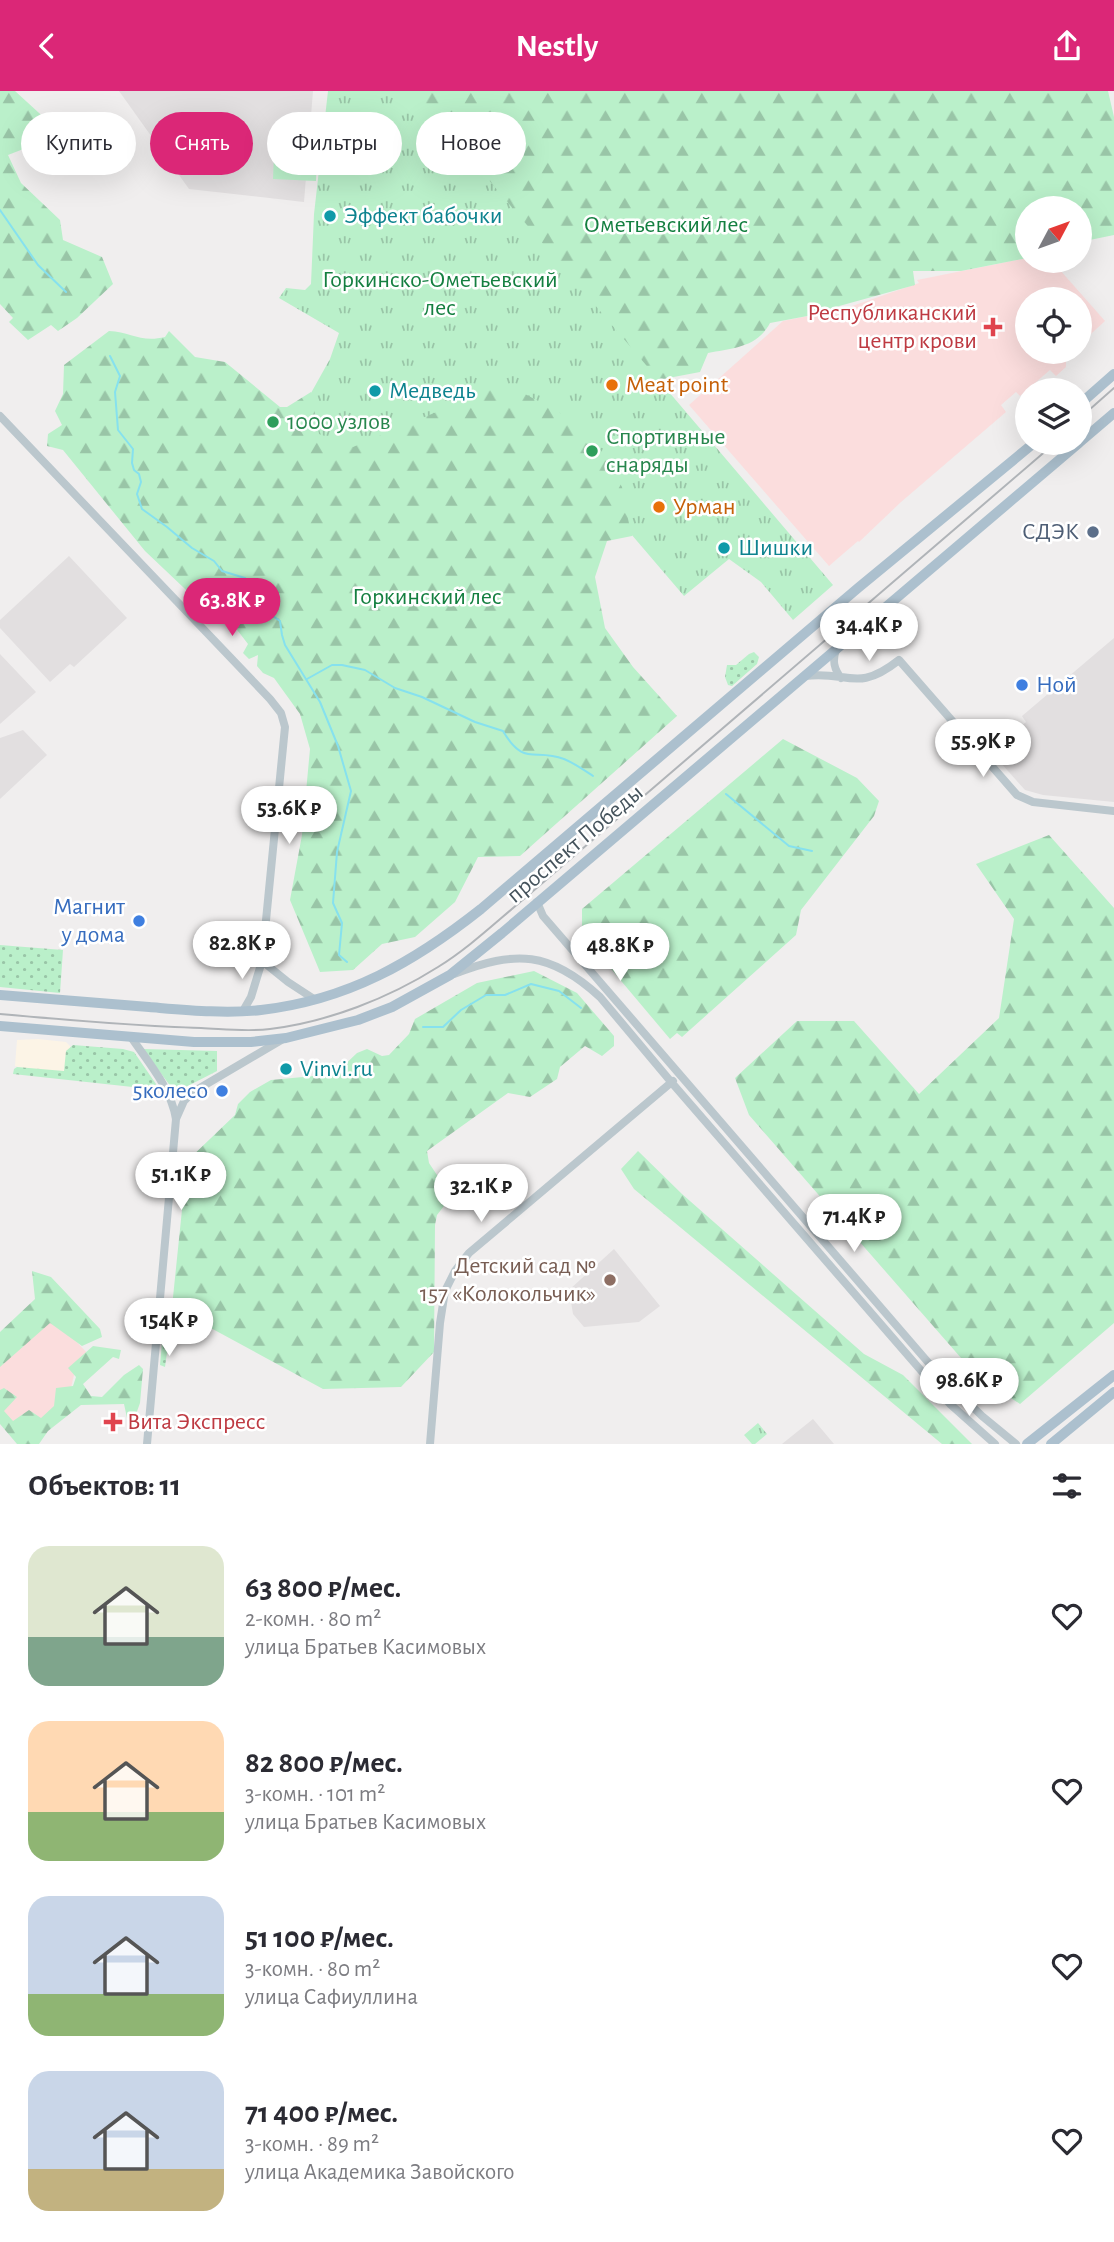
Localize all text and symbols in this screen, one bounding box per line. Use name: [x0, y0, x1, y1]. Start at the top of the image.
icon: back: [28, 27, 66, 65]
icon: share: [1048, 27, 1086, 65]
text: Nestly: [516, 30, 598, 62]
chip: Купить: [21, 112, 136, 175]
chip: Снять: [150, 112, 253, 175]
chip: Фильтры: [267, 112, 402, 175]
chip: Новое: [416, 112, 526, 175]
north arrow: [1015, 196, 1092, 273]
map controls: [1015, 196, 1092, 455]
place label: Эффект бабочки: [344, 204, 502, 228]
marker: Эффект бабочки: [322, 208, 338, 224]
park label: Ометьевский лес: [584, 213, 748, 237]
park label: Горкинско-Ометьевский лес: [322, 268, 558, 320]
button: locate: [1015, 287, 1092, 364]
place label: Республиканский центр крови: [807, 301, 977, 353]
marker: Республиканский центр крови: [983, 317, 1003, 337]
place label: Meat point: [626, 373, 728, 397]
marker: Meat point: [604, 377, 620, 393]
button: layers: [1015, 378, 1092, 455]
place label: Медведь: [389, 379, 475, 403]
marker: Медведь: [367, 383, 383, 399]
place label: 1000 узлов: [287, 410, 391, 434]
marker: 1000 узлов: [265, 414, 281, 430]
place label: Спортивные снаряды: [606, 425, 726, 477]
marker: Спортивные снаряды: [584, 443, 600, 459]
place label: Урман: [673, 495, 736, 519]
marker: Урман: [651, 499, 667, 515]
place label: СДЭК: [1022, 520, 1079, 544]
marker: СДЭК: [1085, 524, 1101, 540]
place label: Шишки: [738, 536, 813, 560]
marker: Шишки: [716, 540, 732, 556]
pin: 63.8K ₽: [167, 579, 297, 638]
park label: Горкинский лес: [352, 585, 502, 609]
text: 63.8K ₽: [199, 589, 265, 612]
pin: 34.4K ₽: [804, 603, 934, 663]
text: 34.4K ₽: [836, 614, 902, 637]
place label: Ной: [1036, 673, 1077, 697]
marker: Ной: [1014, 677, 1030, 693]
pin: 55.9K ₽: [918, 719, 1048, 779]
text: 55.9K ₽: [951, 730, 1015, 753]
street label: проспект Победы: [502, 780, 648, 908]
pin: 53.6K ₽: [224, 787, 354, 846]
text: 53.6K ₽: [257, 797, 321, 820]
place label: Магнит у дома: [53, 895, 125, 947]
marker: Магнит у дома: [131, 913, 147, 929]
pin: 82.8K ₽: [177, 921, 307, 981]
pin: 48.8K ₽: [555, 923, 685, 983]
text: 82.8K ₽: [209, 932, 275, 955]
text: 48.8K ₽: [586, 934, 654, 957]
place label: Vinvi.ru: [300, 1057, 373, 1081]
marker: Vinvi.ru: [278, 1061, 294, 1077]
place label: 5колесо: [132, 1079, 208, 1103]
marker: 5колесо: [214, 1083, 230, 1099]
pin: 51.1K ₽: [116, 1153, 246, 1212]
text: 51.1K ₽: [151, 1163, 211, 1186]
pin: 32.1K ₽: [416, 1165, 546, 1224]
text: 32.1K ₽: [450, 1175, 512, 1198]
pin: 71.4K ₽: [789, 1195, 919, 1254]
text: 71.4K ₽: [823, 1205, 885, 1228]
place label: Детский сад № 157 «Колокольчик»: [420, 1254, 596, 1306]
marker: Детский сад № 157 «Колокольчик»: [602, 1272, 618, 1288]
pin: 154K ₽: [112, 1299, 226, 1358]
text: 154K ₽: [140, 1309, 198, 1332]
pin: 98.6K ₽: [904, 1359, 1034, 1418]
text: 98.6K ₽: [936, 1369, 1002, 1392]
place label: Вита Экспресс: [127, 1410, 266, 1434]
marker: Вита Экспресс: [105, 1414, 121, 1430]
icon: filters: [1048, 1467, 1086, 1505]
text: Объектов: 11: [28, 1471, 181, 1501]
text: 63 800 ₽/мес.: [245, 1573, 401, 1603]
icon: home: [84, 1574, 168, 1658]
icon: heart: [1048, 1597, 1086, 1635]
text: 2-комн. · 80 m²: [245, 1608, 381, 1631]
text: улица Братьев Касимовых: [245, 1636, 486, 1659]
text: 82 800 ₽/мес.: [245, 1748, 403, 1778]
icon: home: [84, 1749, 168, 1833]
icon: heart: [1048, 1772, 1086, 1810]
text: 3-комн. · 101 m²: [245, 1783, 385, 1806]
text: улица Братьев Касимовых: [245, 1811, 486, 1834]
text: 51 100 ₽/мес.: [245, 1923, 394, 1953]
icon: home: [84, 1924, 168, 2008]
icon: heart: [1048, 1947, 1086, 1985]
text: 3-комн. · 80 m²: [245, 1958, 380, 1981]
text: улица Сафиуллина: [245, 1986, 418, 2009]
text: 71 400 ₽/мес.: [245, 2098, 398, 2128]
icon: home: [84, 2099, 168, 2183]
icon: heart: [1048, 2122, 1086, 2160]
text: 3-комн. · 89 m²: [245, 2133, 379, 2156]
text: улица Академика Завойского: [245, 2161, 515, 2184]

